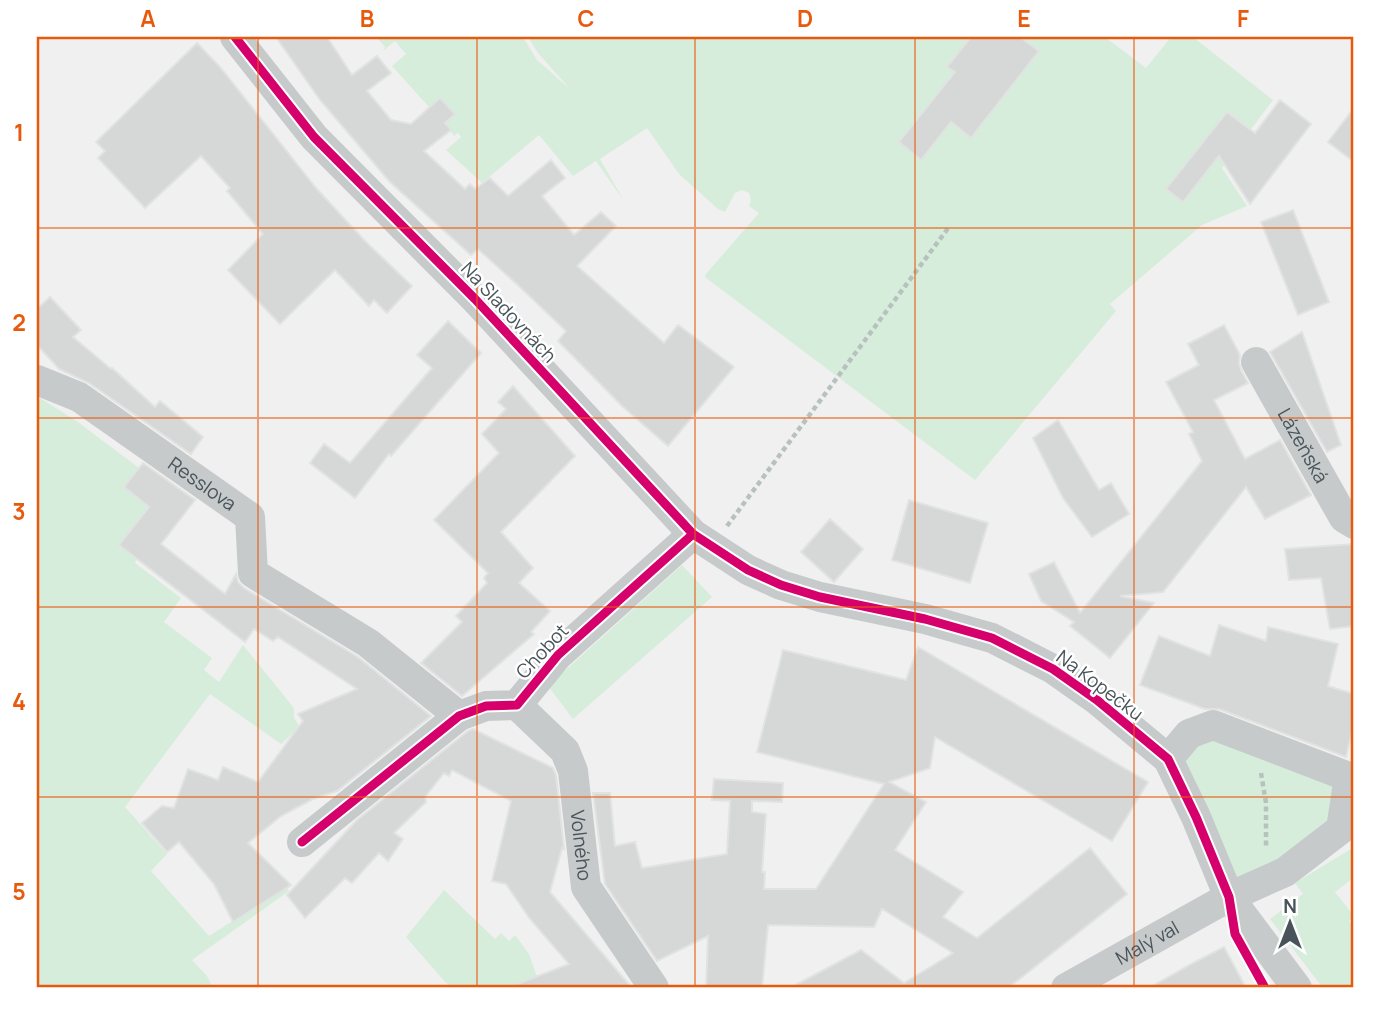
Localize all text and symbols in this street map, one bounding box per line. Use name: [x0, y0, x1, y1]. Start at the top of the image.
text: A: [140, 2, 156, 34]
text: B: [360, 2, 374, 34]
text: C: [578, 2, 595, 34]
text: D: [797, 2, 813, 34]
text: E: [1017, 2, 1031, 34]
text: F: [1237, 2, 1249, 34]
text: 1: [14, 116, 24, 148]
street label: Na Sladovnách: [455, 256, 563, 368]
text: 2: [12, 306, 26, 338]
street label: Lázeňská: [1272, 404, 1335, 488]
street label: Resslova: [163, 451, 242, 517]
text: 3: [12, 495, 26, 527]
street label: Chobot: [510, 618, 574, 684]
street label: Na Kopečku: [1051, 644, 1149, 726]
text: 4: [12, 685, 26, 717]
street label: Volného: [564, 809, 598, 882]
text: 5: [12, 875, 26, 907]
north arrow: [1254, 888, 1324, 958]
text: N: [1283, 893, 1297, 919]
street label: Malý val: [1111, 915, 1184, 971]

